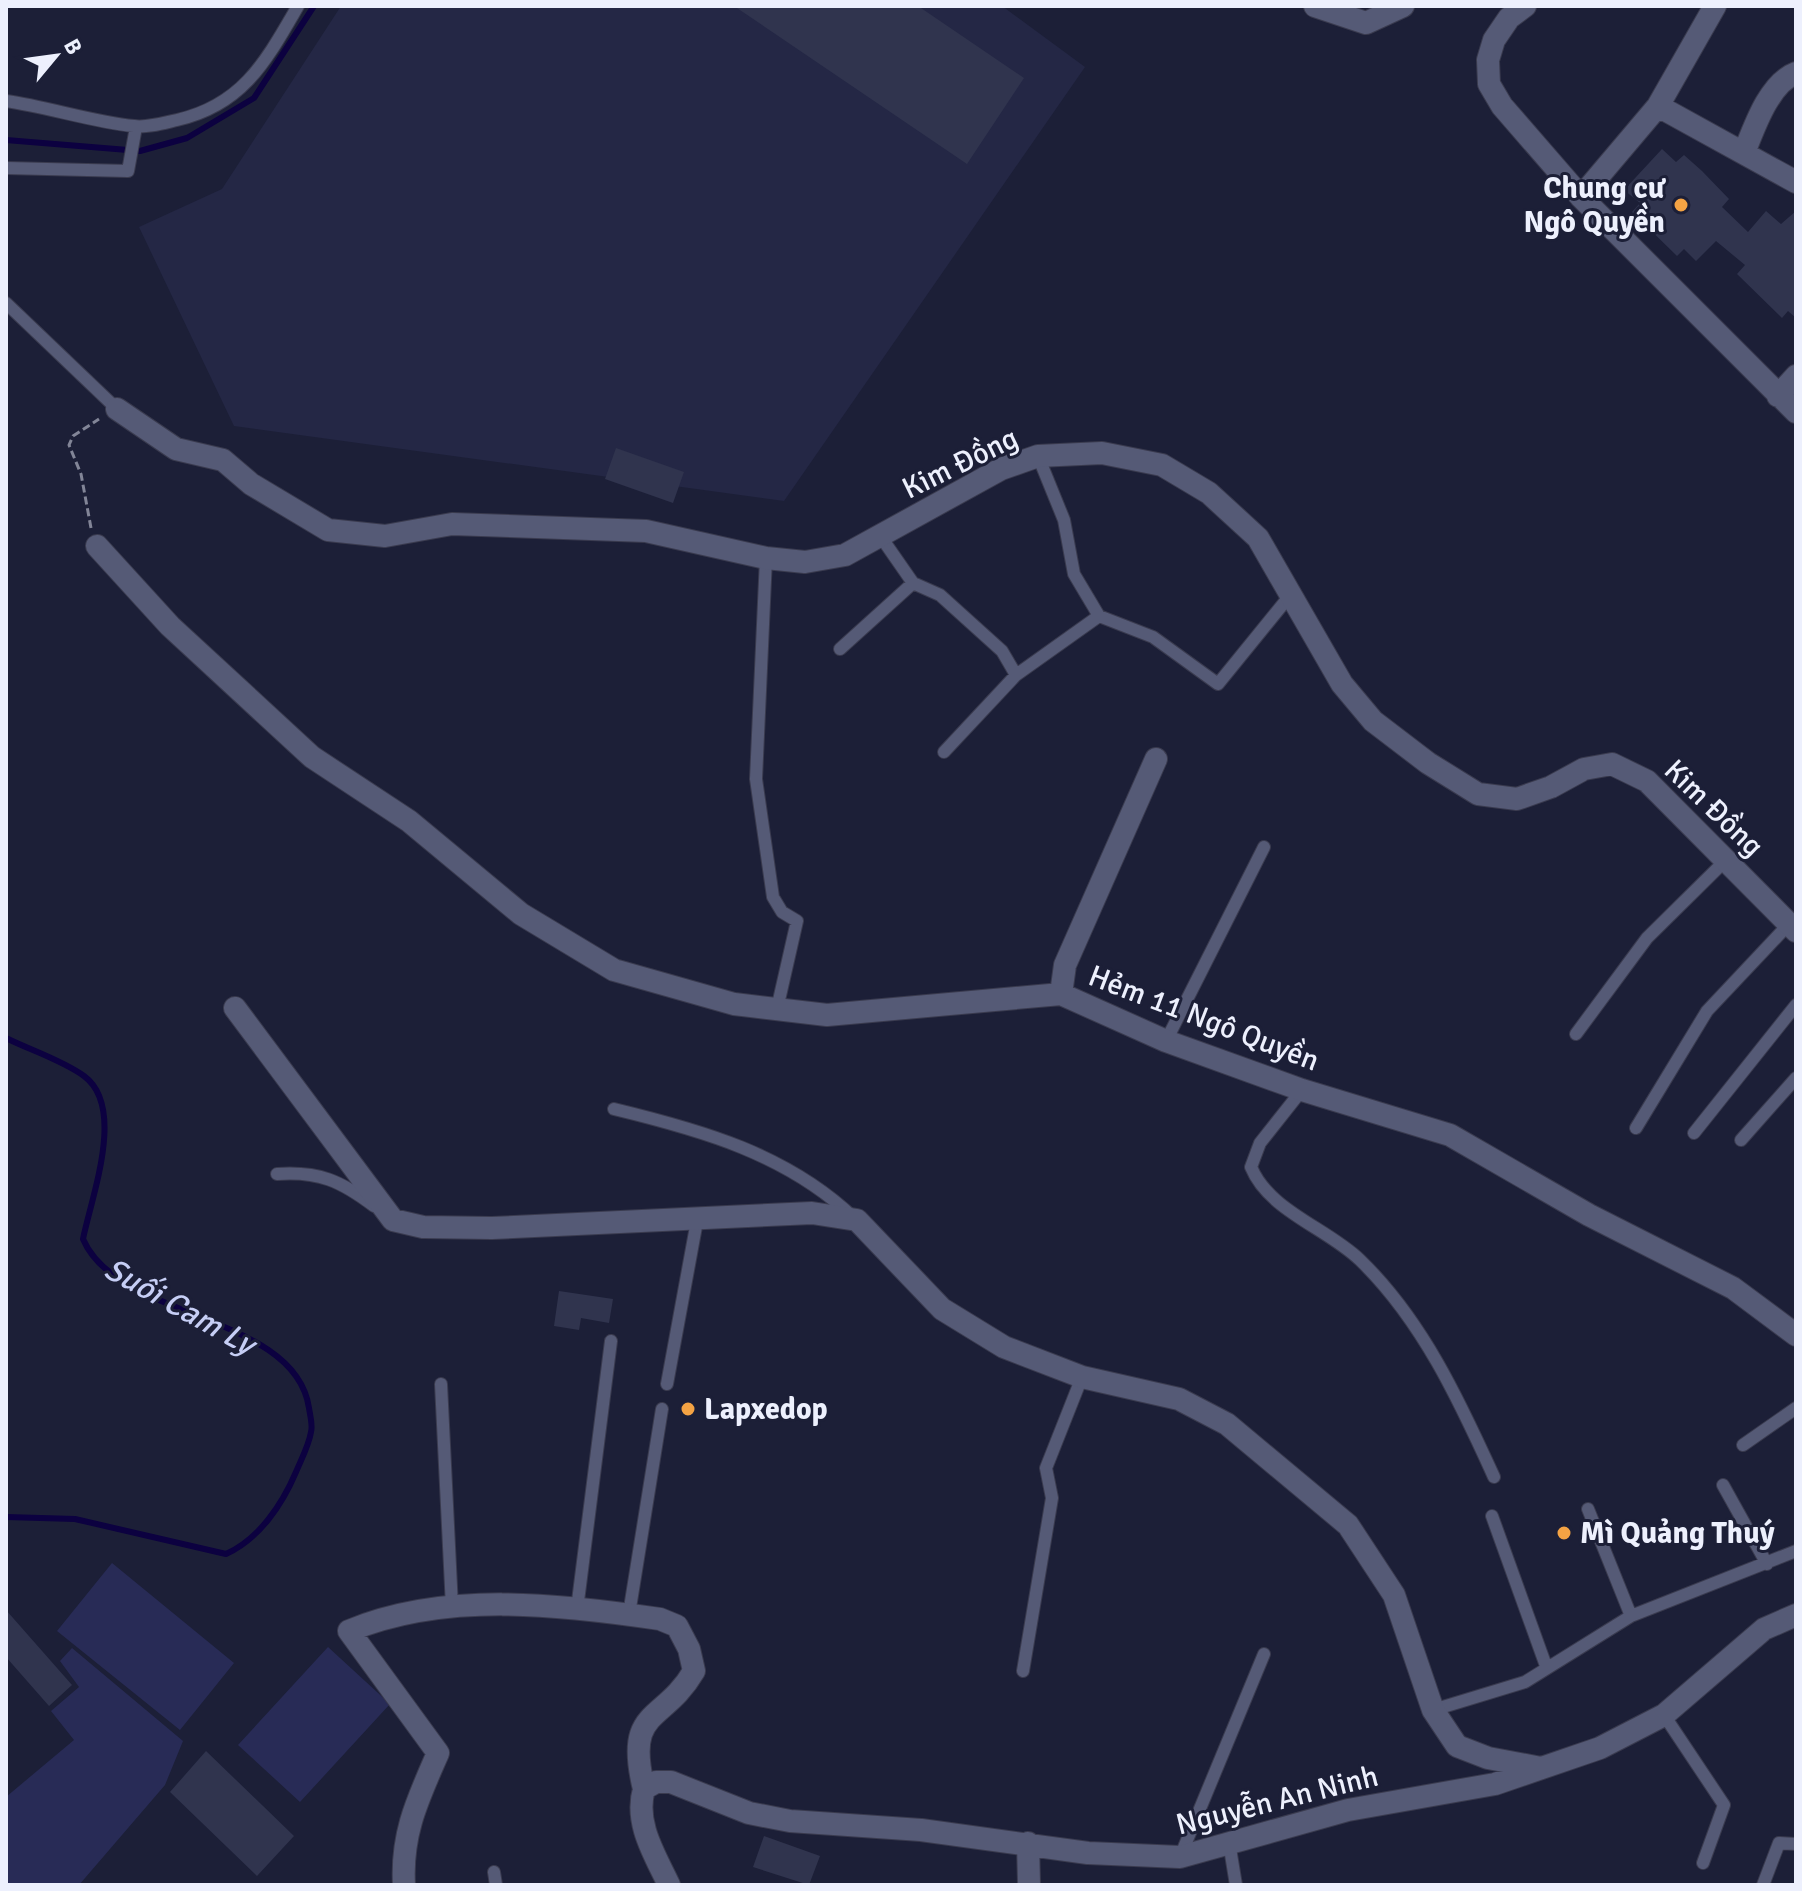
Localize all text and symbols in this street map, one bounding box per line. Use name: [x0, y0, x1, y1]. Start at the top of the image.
north arrow: [16, 16, 96, 96]
text: B: [58, 34, 88, 59]
place label: Chung cư Ngô Quyền: [1523, 170, 1667, 241]
marker: Chung cư Ngô Quyền: [1672, 196, 1690, 214]
street label: Kim Đồng: [896, 420, 1024, 507]
street label: Kim Đồng: [1656, 752, 1771, 865]
street label: Hẻm 11 Ngô Quyền: [1083, 957, 1324, 1079]
water label: Suối Cam Ly: [98, 1249, 265, 1366]
place label: Lapxedop: [704, 1391, 828, 1428]
marker: Lapxedop: [679, 1400, 697, 1418]
place label: Mì Quảng Thuý: [1580, 1515, 1775, 1552]
marker: Mì Quảng Thuý: [1555, 1524, 1573, 1542]
street label: Nguyễn An Ninh: [1172, 1758, 1382, 1843]

